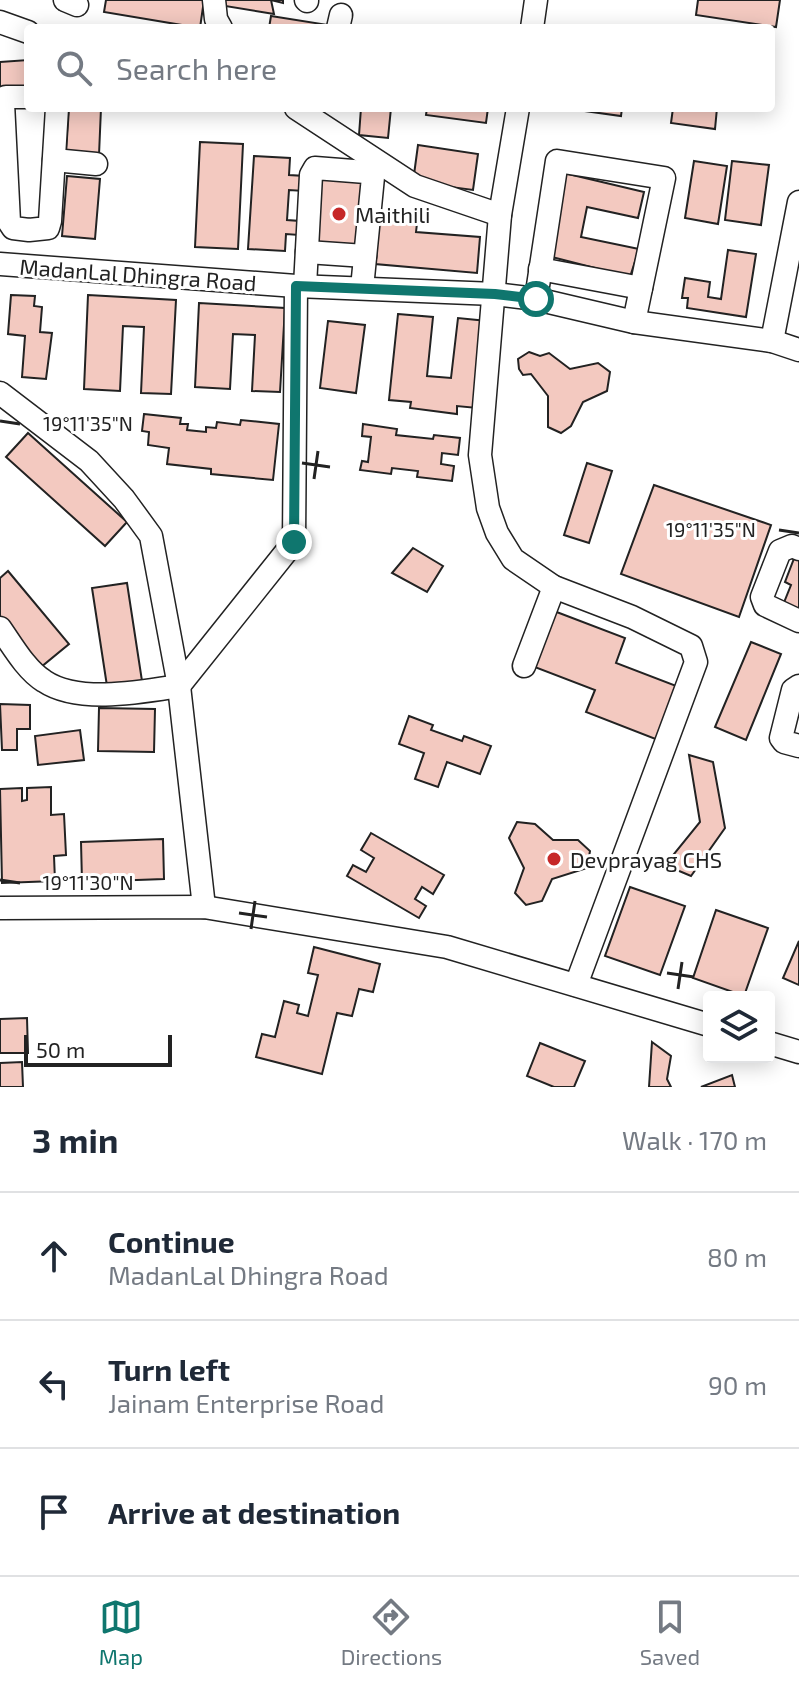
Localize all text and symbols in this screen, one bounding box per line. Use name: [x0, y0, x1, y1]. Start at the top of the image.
search box: [24, 24, 775, 112]
icon: search: [52, 46, 96, 90]
text: Search here: [116, 50, 277, 86]
place label: Maithili: [355, 201, 430, 227]
marker: Maithili: [330, 205, 348, 223]
street label: MadanLal Dhingra Road: [19, 253, 257, 295]
route start: [518, 281, 554, 317]
text: 19°11'35"N: [43, 411, 133, 435]
text: 19°11'35"N: [666, 517, 756, 541]
route end: [276, 524, 312, 560]
place label: Devprayag CHS: [570, 846, 722, 872]
marker: Devprayag CHS: [545, 850, 563, 868]
text: 19°11'30"N: [42, 870, 134, 894]
map controls: [703, 991, 775, 1063]
button: layers: [703, 991, 775, 1063]
scale bar: [24, 1031, 172, 1067]
text: 50 m: [36, 1036, 85, 1062]
text: 3 min: [32, 1119, 118, 1160]
text: Walk · 170 m: [622, 1124, 767, 1155]
text: Continue: [108, 1223, 235, 1259]
icon: ahead: [32, 1234, 76, 1278]
text: 80 m: [707, 1241, 767, 1272]
text: MadanLal Dhingra Road: [108, 1259, 389, 1290]
text: Turn left: [108, 1351, 230, 1387]
icon: left: [32, 1362, 76, 1406]
text: 90 m: [708, 1369, 767, 1400]
text: Jainam Enterprise Road: [108, 1387, 384, 1418]
icon: arrive: [32, 1490, 76, 1534]
text: Arrive at destination: [108, 1494, 400, 1530]
tab: Map: [99, 1595, 143, 1669]
tab: Directions: [341, 1595, 442, 1669]
tab: Saved: [640, 1595, 700, 1669]

